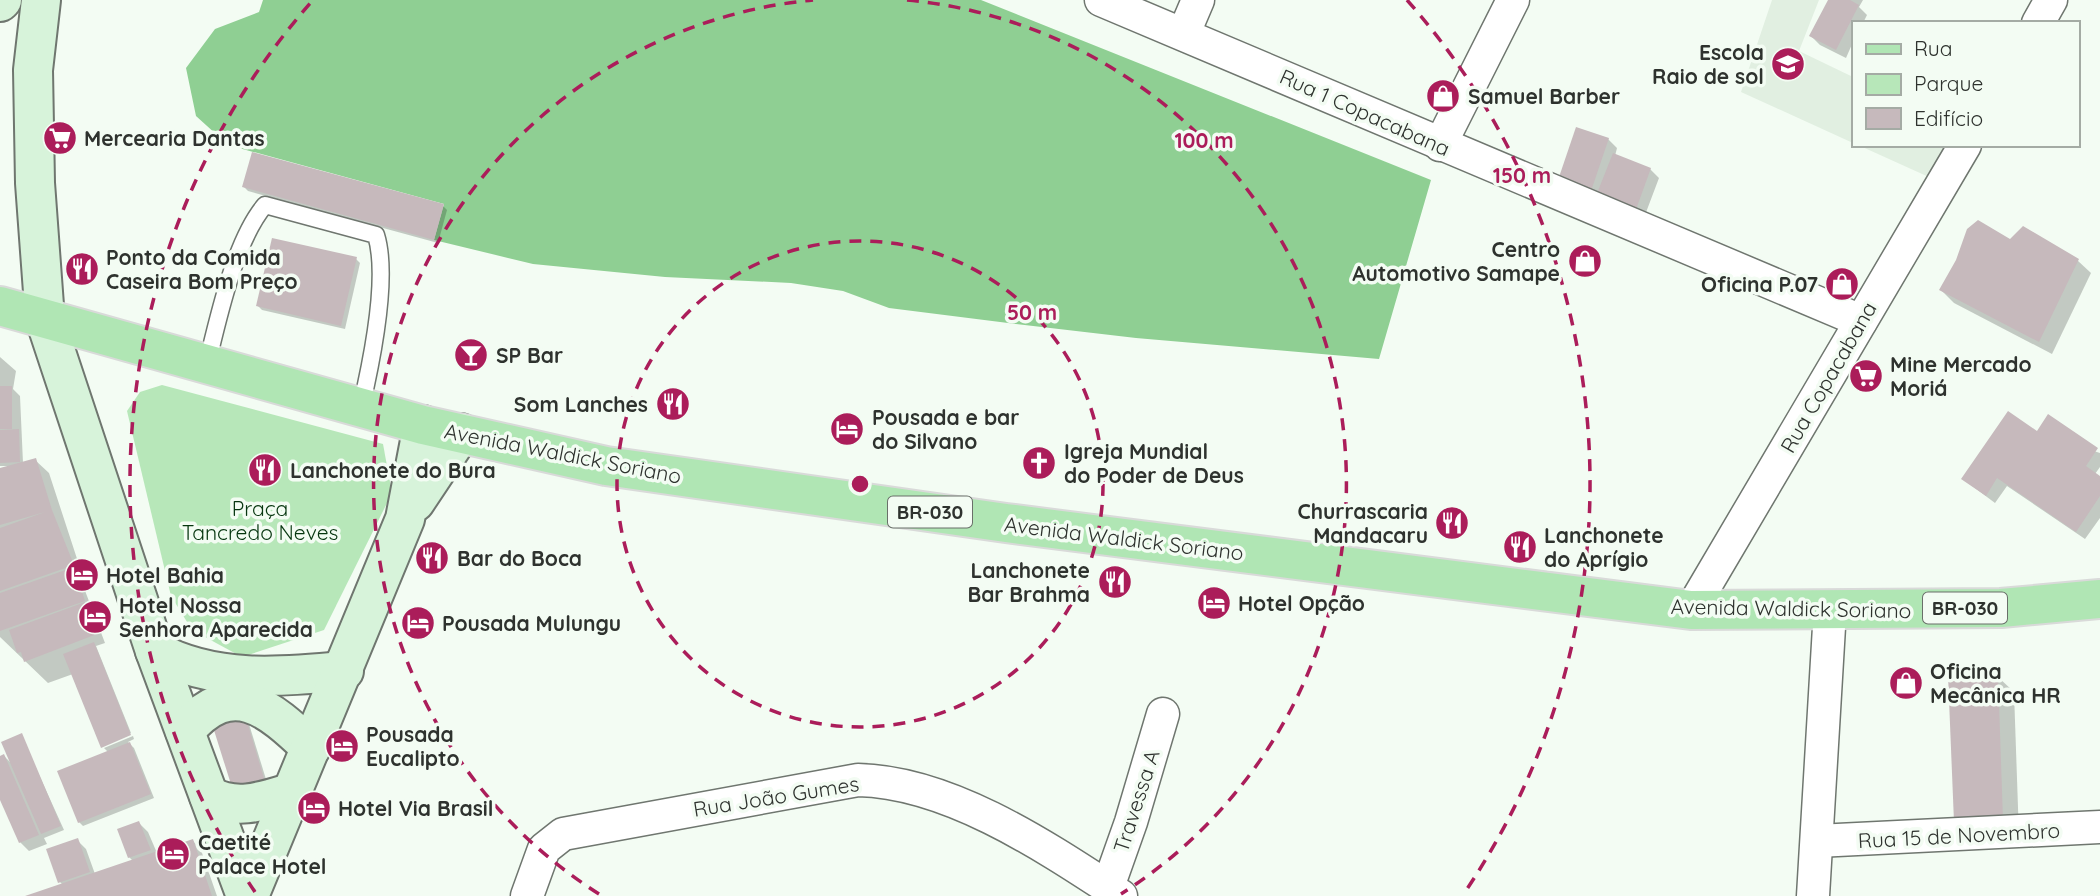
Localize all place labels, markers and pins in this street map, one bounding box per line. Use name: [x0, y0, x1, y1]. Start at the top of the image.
place label: Escola Raio de sol: [1652, 39, 1764, 89]
school or university icon: Escola Raio de sol: [1769, 45, 1807, 83]
shop icon: Samuel Barber: [1424, 77, 1462, 115]
place label: Samuel Barber: [1468, 83, 1620, 109]
supermarket icon: Mercearia Dantas: [41, 119, 79, 157]
place label: Mercearia Dantas: [84, 125, 265, 151]
place label: Centro Automotivo Samape: [1352, 236, 1560, 286]
shop icon: Centro Automotivo Samape: [1566, 242, 1604, 280]
place label: Ponto da Comida Caseira Bom Preço: [106, 244, 298, 294]
restaurant icon: Ponto da Comida Caseira Bom Preço: [63, 250, 101, 288]
shop icon: Oficina P.07: [1823, 265, 1861, 303]
place label: Oficina P.07: [1701, 271, 1818, 297]
bar icon: SP Bar: [452, 336, 490, 374]
place label: SP Bar: [496, 342, 563, 368]
place label: Mine Mercado Moriá: [1890, 351, 2032, 401]
supermarket icon: Mine Mercado Moriá: [1847, 357, 1885, 395]
restaurant icon: Som Lanches: [654, 385, 692, 423]
place label: Som Lanches: [514, 391, 648, 417]
place label: Pousada e bar do Silvano: [872, 404, 1019, 454]
hotel icon: Pousada e bar do Silvano: [828, 410, 866, 448]
place label: Igreja Mundial do Poder de Deus: [1064, 438, 1244, 488]
church icon: Igreja Mundial do Poder de Deus: [1020, 444, 1058, 482]
restaurant icon: Lanchonete do Bura: [246, 451, 284, 489]
place label: Lanchonete do Bura: [290, 457, 496, 483]
centre of rings: [848, 472, 872, 496]
place label: Churrascaria Mandacaru: [1298, 498, 1428, 548]
restaurant icon: Churrascaria Mandacaru: [1433, 504, 1471, 542]
place label: Lanchonete do Aprígio: [1544, 522, 1664, 572]
restaurant icon: Lanchonete do Aprígio: [1501, 528, 1539, 566]
restaurant icon: Bar do Boca: [413, 539, 451, 577]
place label: Bar do Boca: [457, 545, 582, 571]
hotel icon: Hotel Bahia: [63, 556, 101, 594]
place label: Lanchonete Bar Brahma: [967, 557, 1090, 607]
place label: Hotel Bahia: [106, 562, 224, 588]
restaurant icon: Lanchonete Bar Brahma: [1096, 563, 1134, 601]
hotel icon: Hotel Opção: [1195, 584, 1233, 622]
place label: Hotel Opção: [1238, 590, 1365, 616]
place label: Hotel Nossa Senhora Aparecida: [119, 592, 313, 642]
hotel icon: Hotel Nossa Senhora Aparecida: [76, 598, 114, 636]
hotel icon: Pousada Mulungu: [399, 604, 437, 642]
place label: Pousada Mulungu: [442, 610, 621, 636]
place label: Oficina Mecânica HR: [1930, 658, 2061, 708]
shop icon: Oficina Mecânica HR: [1887, 664, 1925, 702]
place label: Pousada Eucalipto: [366, 721, 460, 771]
hotel icon: Pousada Eucalipto: [323, 727, 361, 765]
hotel icon: Hotel Via Brasil: [295, 789, 333, 827]
place label: Hotel Via Brasil: [338, 795, 493, 821]
place label: Caetité Palace Hotel: [198, 829, 327, 879]
hotel icon: Caetité Palace Hotel: [154, 835, 192, 873]

